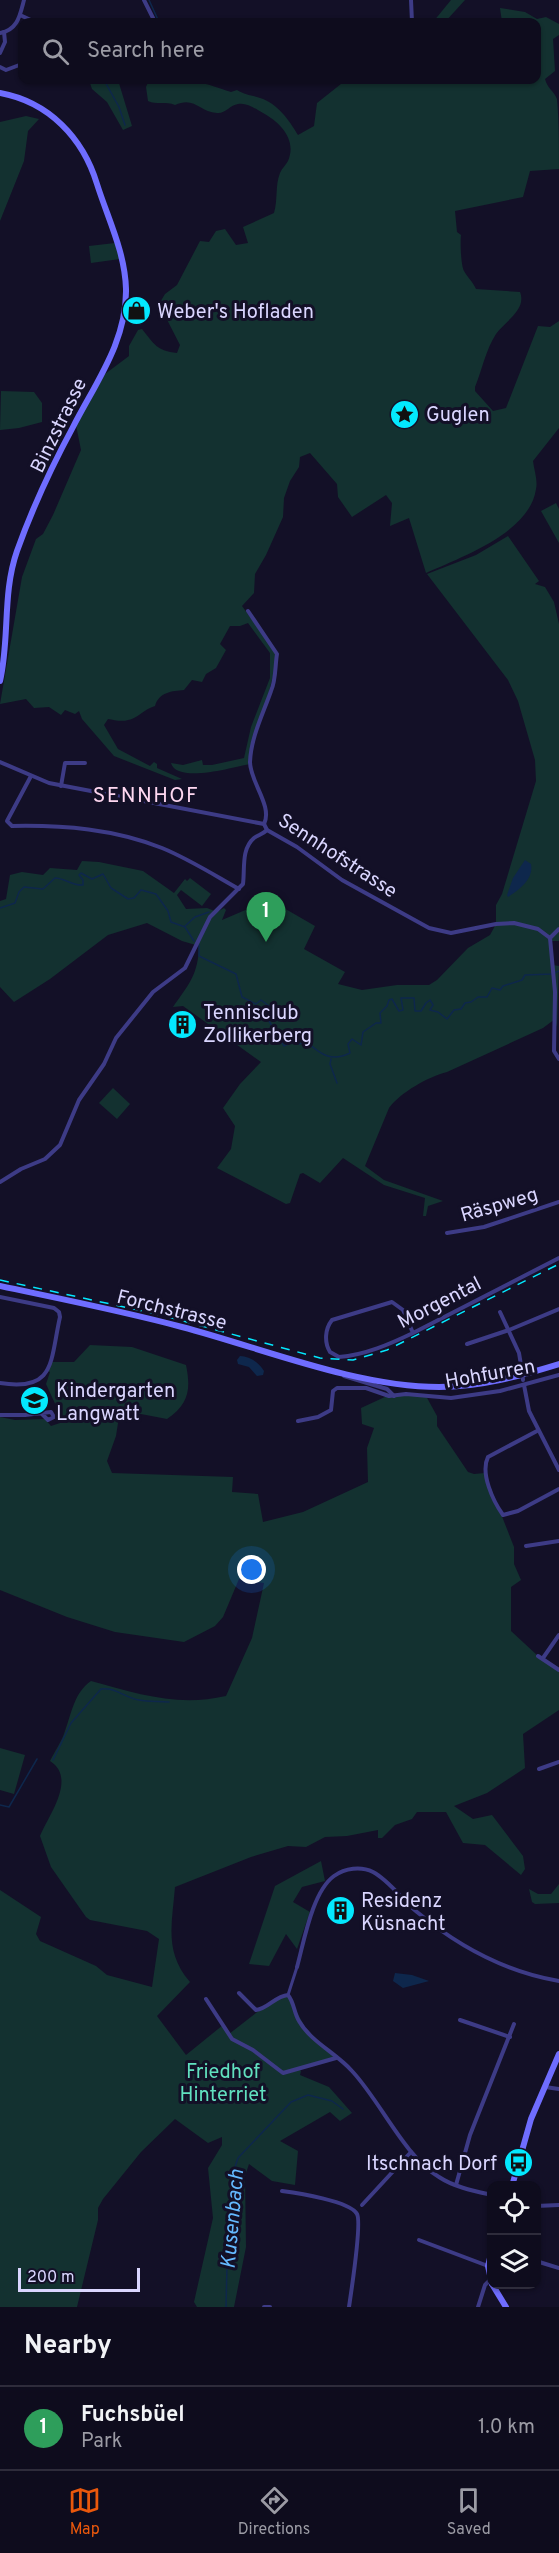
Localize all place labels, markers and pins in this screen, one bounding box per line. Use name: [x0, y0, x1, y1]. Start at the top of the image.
shop icon: Weber's Hofladen: [120, 295, 152, 327]
place label: Weber's Hofladen: [157, 300, 314, 326]
place icon: Guglen: [389, 398, 421, 430]
place label: Guglen: [426, 403, 490, 429]
pin: 1: [246, 892, 286, 942]
place label: Tennisclub Zollikerberg: [203, 1001, 312, 1050]
building icon: Tennisclub Zollikerberg: [166, 1008, 198, 1040]
place label: Kindergarten Langwatt: [56, 1379, 175, 1428]
school or university icon: Kindergarten Langwatt: [19, 1385, 51, 1417]
place label: Residenz Küsnacht: [361, 1889, 445, 1938]
building icon: Residenz Küsnacht: [324, 1895, 356, 1927]
bus stop icon: Itschnach Dorf: [502, 2147, 534, 2179]
place label: Itschnach Dorf: [366, 2152, 497, 2178]

